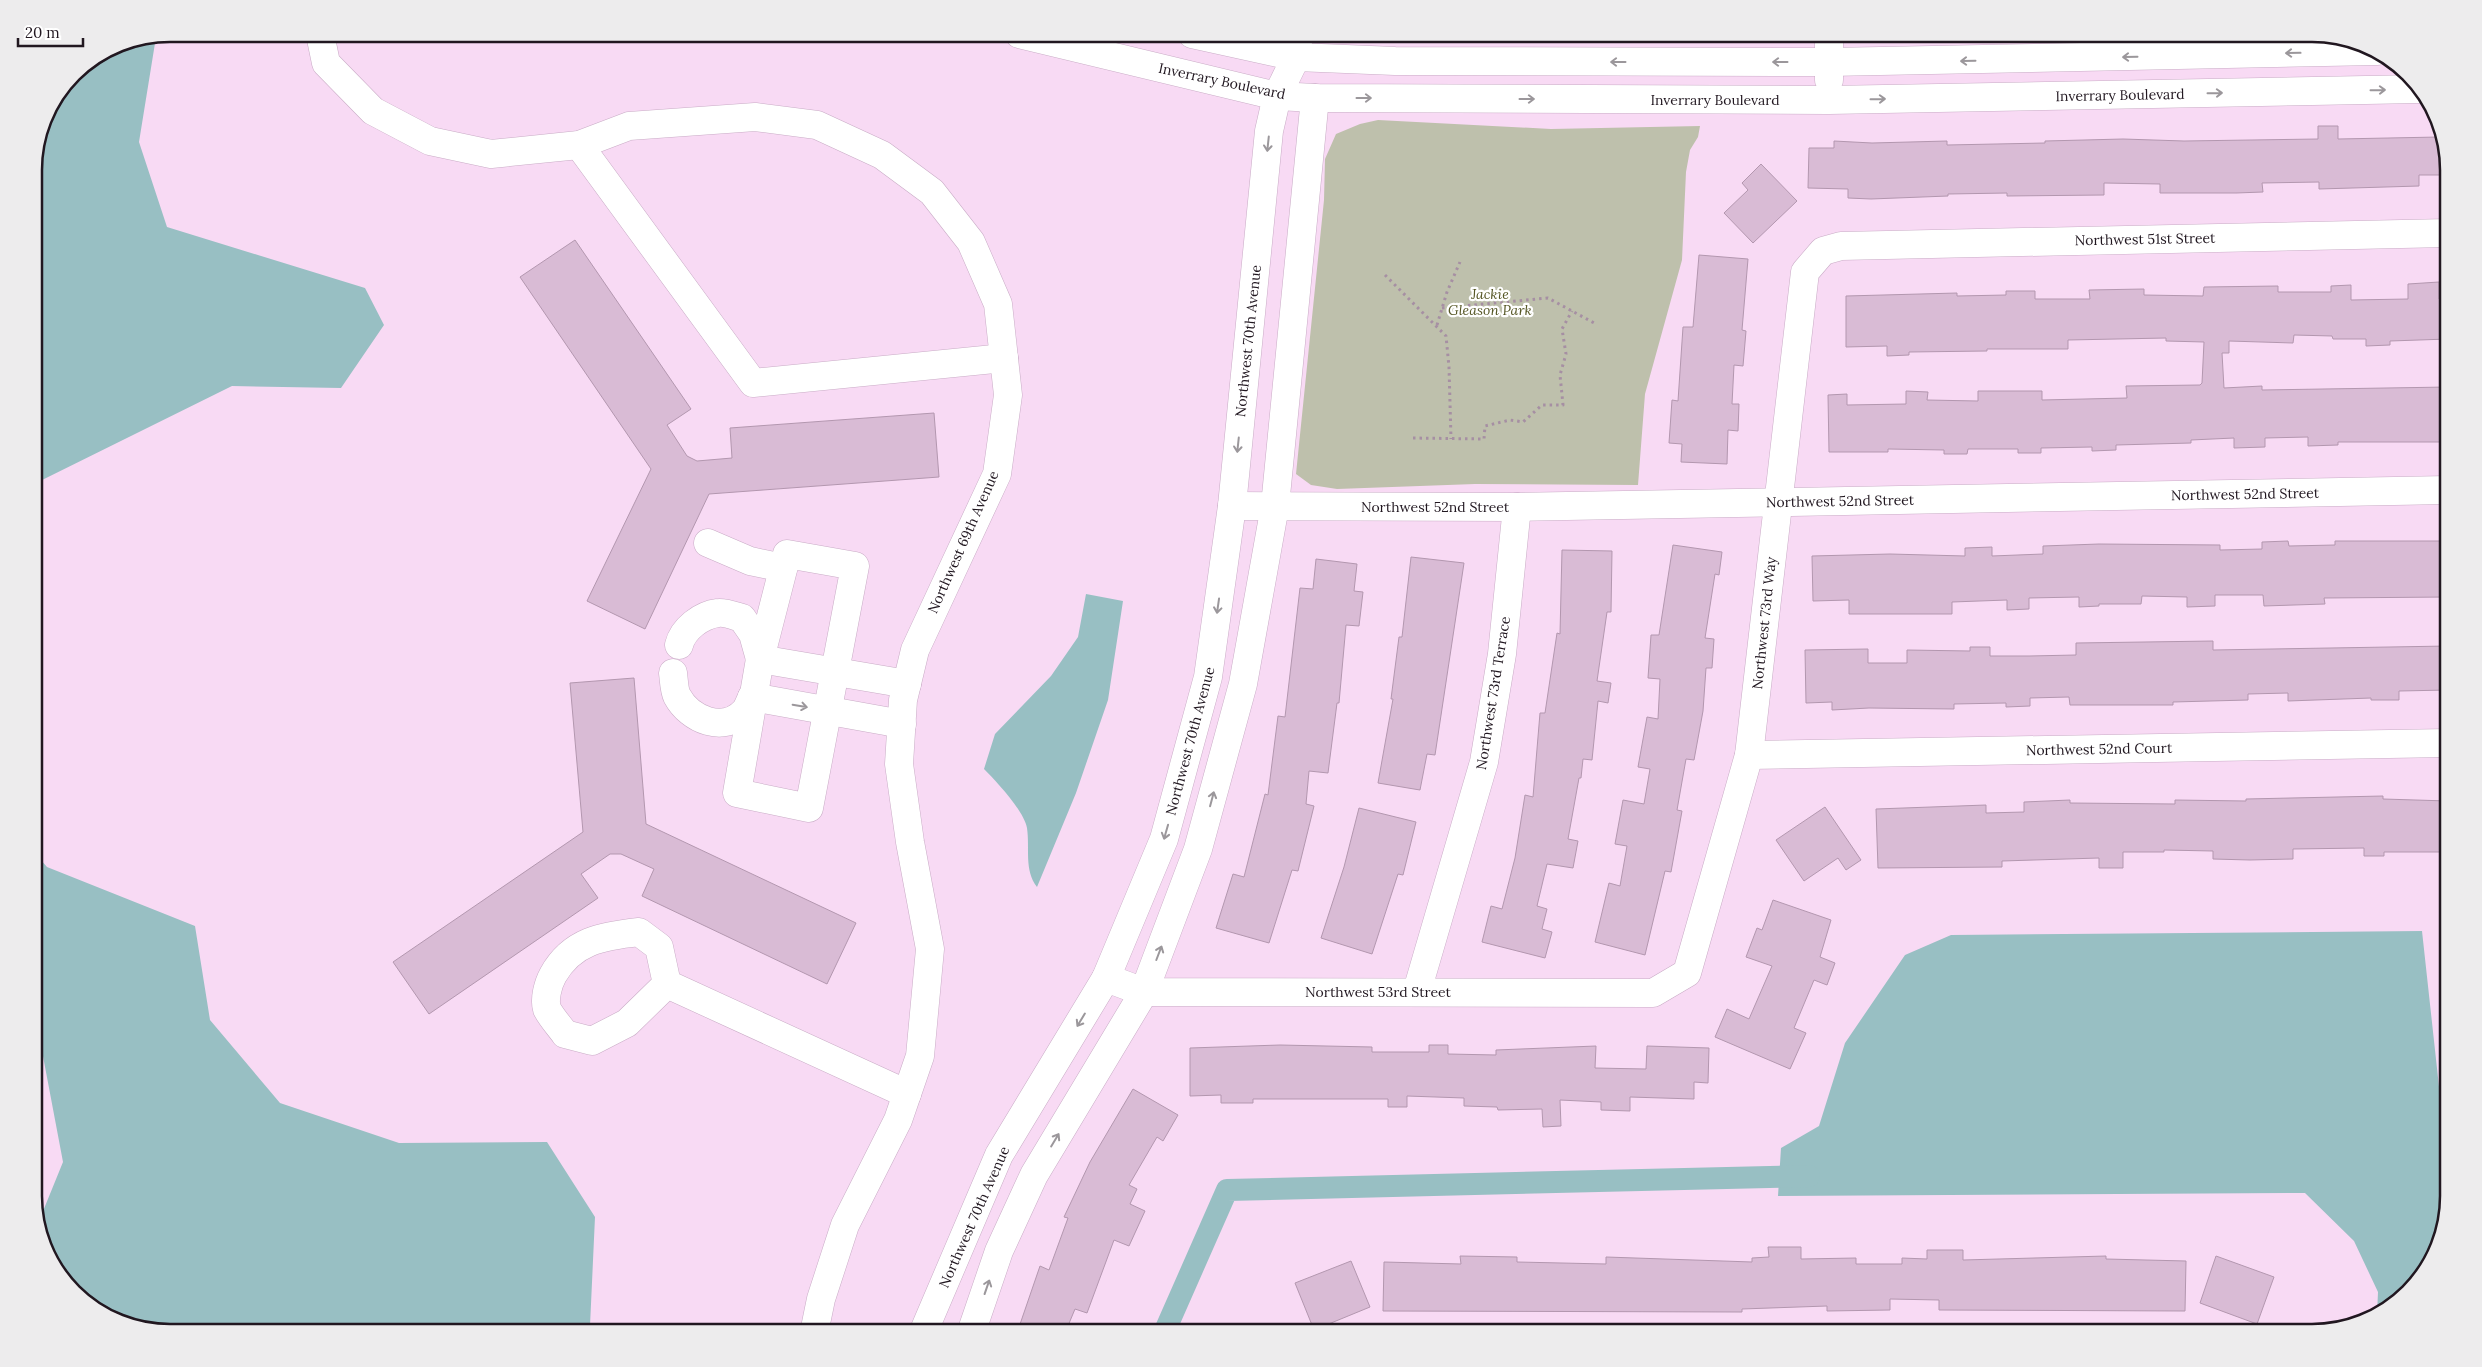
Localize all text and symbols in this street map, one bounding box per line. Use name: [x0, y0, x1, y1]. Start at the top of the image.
scale bar: [18, 15, 82, 47]
text: 20 m: [25, 23, 60, 42]
one-way arrow: [2285, 48, 2302, 58]
one-way arrow: [2123, 52, 2139, 62]
one-way arrow: [1960, 56, 1976, 65]
one-way arrow: [1610, 57, 1626, 67]
one-way arrow: [1773, 57, 1789, 67]
street label: Inverrary Boulevard: [1157, 59, 1287, 103]
street label: Inverrary Boulevard: [2055, 85, 2185, 105]
one-way arrow: [2369, 85, 2385, 94]
one-way arrow: [2207, 88, 2223, 98]
street label: Inverrary Boulevard: [1650, 91, 1780, 109]
one-way arrow: [1356, 93, 1372, 103]
one-way arrow: [1518, 94, 1534, 104]
one-way arrow: [1870, 94, 1886, 104]
one-way arrow: [1263, 136, 1272, 152]
street label: Northwest 51st Street: [2074, 229, 2216, 249]
street label: Northwest 70th Avenue: [1231, 264, 1265, 418]
park label: Jackie Gleason Park: [1448, 285, 1532, 319]
one-way arrow: [1233, 437, 1243, 453]
street label: Northwest 69th Avenue: [923, 468, 1003, 616]
street label: Northwest 52nd Street: [2171, 484, 2320, 504]
street label: Northwest 52nd Street: [1766, 491, 1915, 511]
street label: Northwest 52nd Street: [1361, 498, 1510, 516]
street label: Northwest 73rd Way: [1748, 555, 1780, 690]
one-way arrow: [1213, 598, 1223, 614]
street label: Northwest 73rd Terrace: [1472, 615, 1514, 771]
street label: Northwest 70th Avenue: [1162, 664, 1219, 817]
one-way arrow: [791, 701, 807, 711]
street label: Northwest 52nd Court: [2026, 739, 2173, 759]
one-way arrow: [1208, 791, 1217, 807]
one-way arrow: [1160, 824, 1170, 840]
one-way arrow: [1155, 945, 1164, 961]
street label: Northwest 53rd Street: [1305, 983, 1452, 1001]
one-way arrow: [1076, 1012, 1086, 1026]
one-way arrow: [1051, 1134, 1061, 1148]
street label: Northwest 70th Avenue: [935, 1143, 1013, 1291]
one-way arrow: [983, 1280, 992, 1295]

